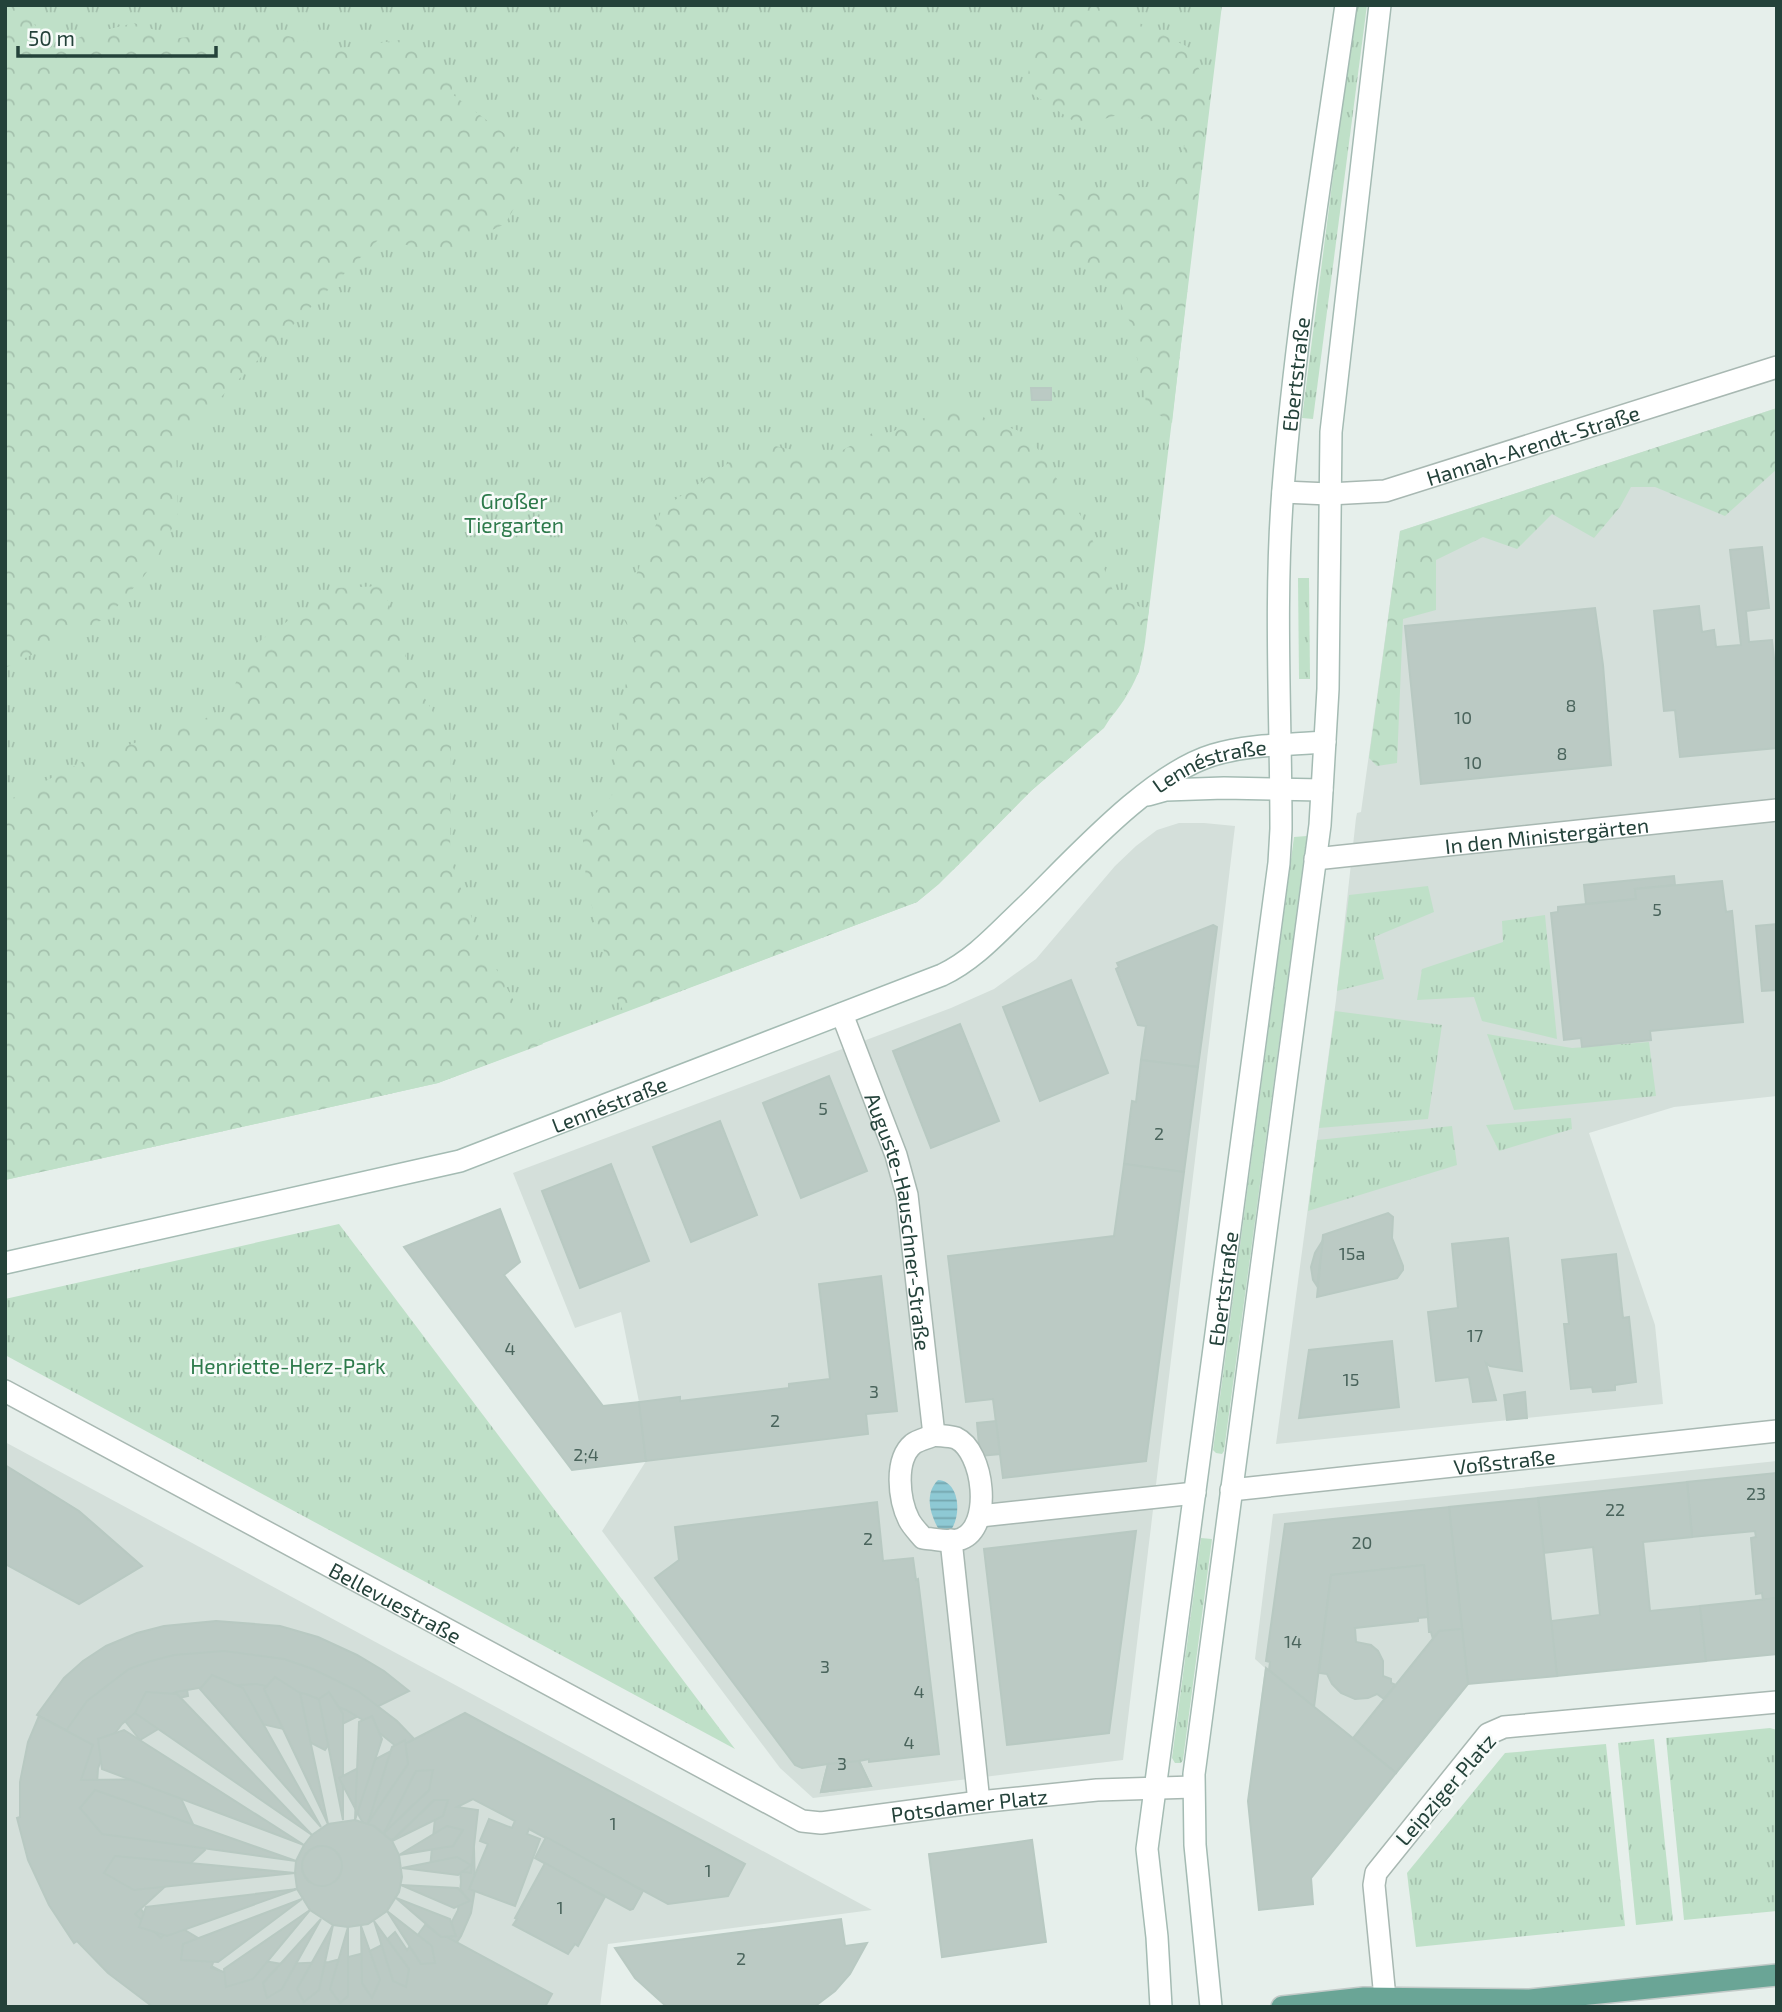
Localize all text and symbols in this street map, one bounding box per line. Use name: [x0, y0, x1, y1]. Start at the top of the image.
scale bar: [18, 14, 215, 58]
text: 50 m: [28, 25, 75, 50]
street label: Ebertstraße: [1276, 315, 1314, 433]
street label: Hannah-Arendt-Straße: [1423, 399, 1642, 490]
park label: Großer Tiergarten: [464, 488, 564, 537]
house number: 8: [1566, 694, 1576, 716]
house number: 10: [1454, 706, 1472, 728]
street label: Lennéstraße: [1147, 733, 1268, 797]
house number: 8: [1557, 742, 1567, 764]
house number: 10: [1464, 751, 1482, 773]
street label: In den Ministergärten: [1443, 811, 1650, 858]
house number: 5: [1652, 898, 1662, 920]
street label: Lennéstraße: [548, 1070, 670, 1137]
street label: Auguste-Hauschner-Straße: [861, 1089, 937, 1352]
house number: 5: [818, 1097, 828, 1119]
house number: 2: [1154, 1122, 1164, 1144]
street label: Ebertstraße: [1202, 1230, 1242, 1348]
house number: 15a: [1339, 1242, 1365, 1264]
house number: 17: [1467, 1324, 1483, 1346]
house number: 4: [504, 1337, 516, 1359]
park label: Henriette-Herz-Park: [190, 1353, 386, 1378]
house number: 15: [1343, 1368, 1359, 1390]
house number: 3: [869, 1380, 879, 1402]
house number: 2: [770, 1409, 780, 1431]
house number: 2;4: [573, 1443, 599, 1465]
street label: Voßstraße: [1452, 1443, 1557, 1478]
house number: 23: [1746, 1482, 1766, 1504]
house number: 22: [1605, 1498, 1625, 1520]
house number: 2: [863, 1527, 873, 1549]
house number: 20: [1352, 1531, 1372, 1553]
street label: Bellevuestraße: [325, 1556, 466, 1648]
house number: 14: [1284, 1630, 1302, 1652]
house number: 3: [820, 1655, 830, 1677]
house number: 4: [913, 1680, 925, 1702]
street label: Leipziger Platz: [1390, 1728, 1500, 1850]
house number: 4: [903, 1731, 915, 1753]
house number: 3: [837, 1752, 847, 1774]
street label: Potsdamer Platz: [889, 1783, 1049, 1826]
house number: 1: [609, 1812, 617, 1834]
house number: 1: [704, 1859, 712, 1881]
house number: 1: [556, 1896, 564, 1918]
house number: 2: [736, 1947, 746, 1969]

